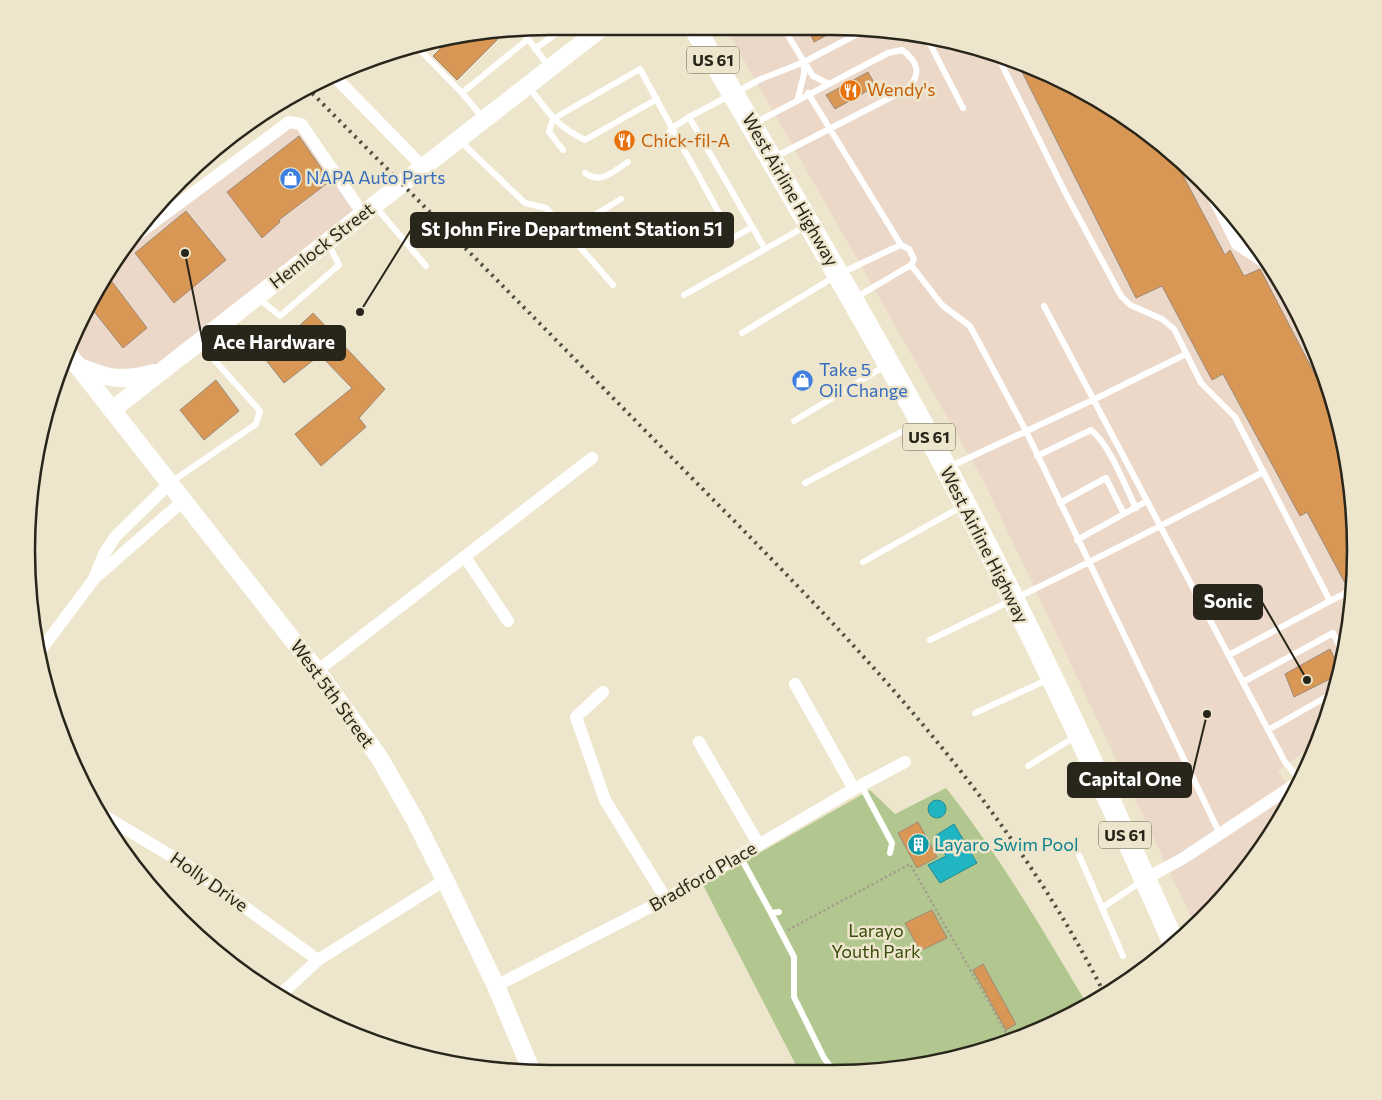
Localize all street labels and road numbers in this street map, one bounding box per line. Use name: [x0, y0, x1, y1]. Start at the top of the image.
road number: US 61: [687, 46, 739, 74]
street label: West Airline Highway: [738, 109, 844, 270]
street label: Hemlock Street: [265, 197, 378, 293]
road number: US 61: [903, 424, 955, 451]
street label: West Airline Highway: [936, 462, 1034, 627]
street label: West 5th Street: [286, 635, 379, 752]
road number: US 61: [1099, 822, 1151, 848]
street label: Bradford Place: [645, 837, 760, 916]
street label: Holly Drive: [167, 846, 253, 916]

